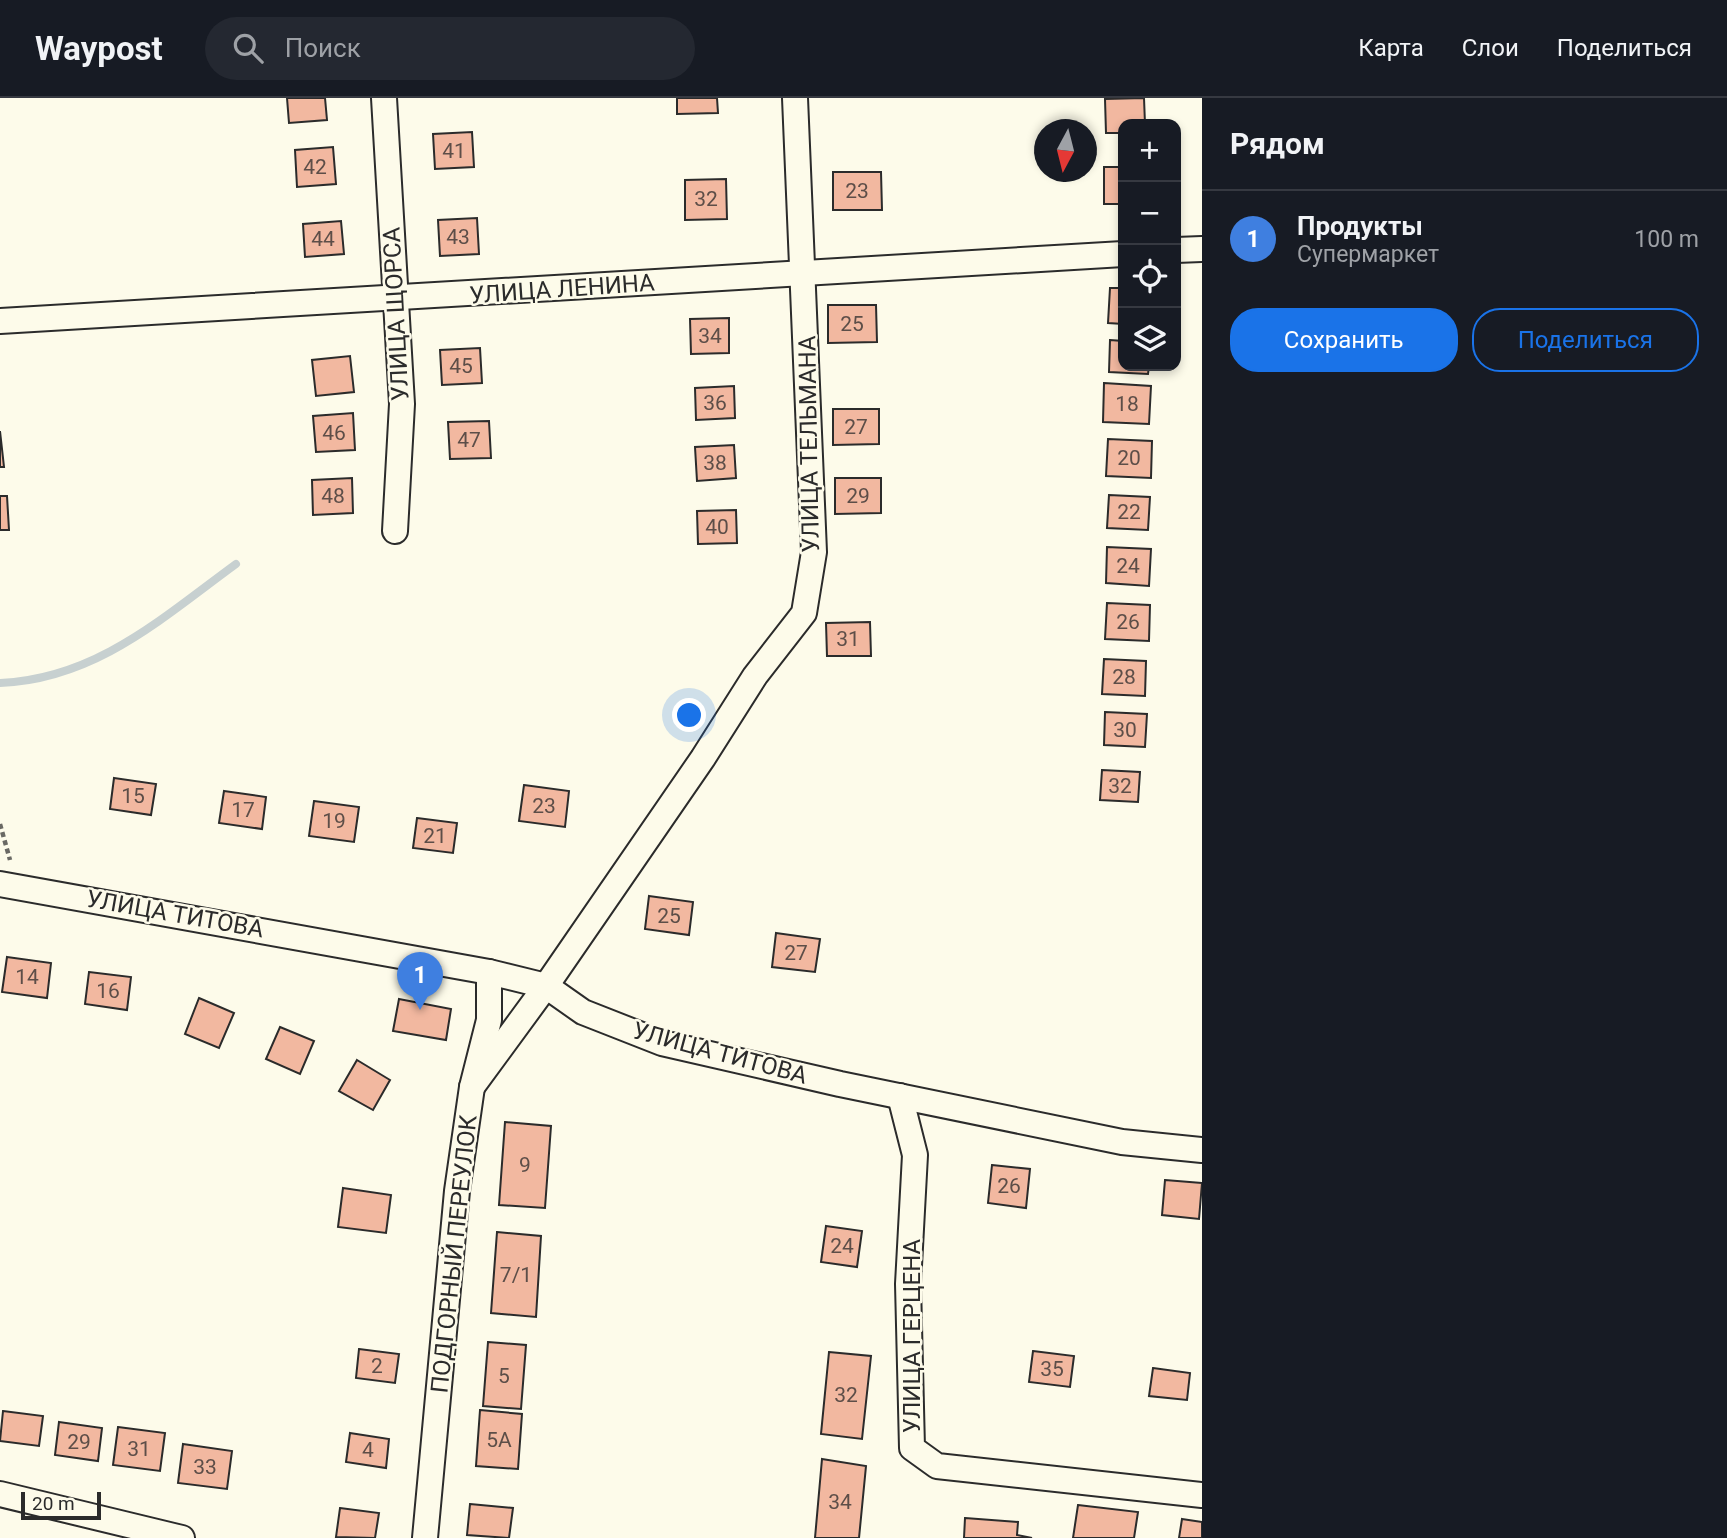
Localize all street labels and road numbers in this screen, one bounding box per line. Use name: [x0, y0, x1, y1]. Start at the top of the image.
street label: УЛИЦА ЩОРСА: [377, 226, 415, 402]
street label: УЛИЦА ЛЕНИНА: [468, 269, 656, 309]
street label: УЛИЦА ТЕЛЬМАНА: [793, 335, 825, 553]
street label: УЛИЦА ТИТОВА: [84, 885, 266, 943]
street label: УЛИЦА ТИТОВА: [630, 1016, 811, 1090]
street label: ПОДГОРНЫЙ ПЕРЕУЛОК: [425, 1113, 483, 1394]
street label: УЛИЦА ГЕРЦЕНА: [898, 1239, 926, 1433]

